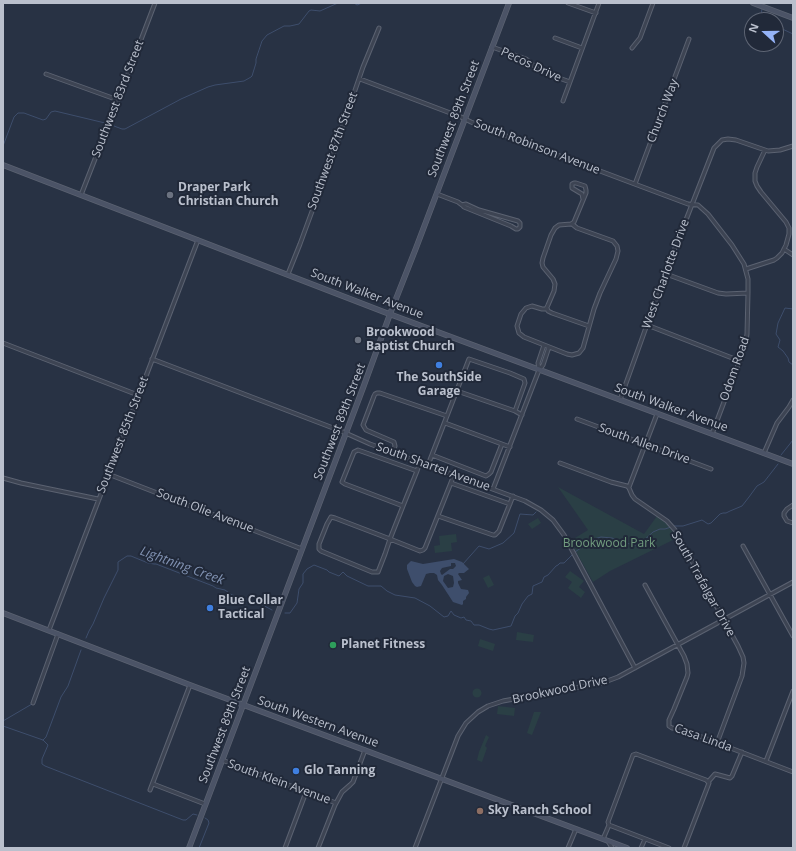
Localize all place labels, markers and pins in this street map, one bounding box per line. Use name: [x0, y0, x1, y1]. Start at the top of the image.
place label: Draper Park Christian Church: [178, 181, 279, 209]
marker: Draper Park Christian Church: [165, 190, 175, 200]
place label: Brookwood Baptist Church: [366, 326, 455, 354]
marker: Brookwood Baptist Church: [353, 335, 363, 345]
marker: The SouthSide Garage: [434, 360, 444, 370]
place label: The SouthSide Garage: [396, 371, 482, 399]
place label: Blue Collar Tactical: [218, 594, 283, 622]
marker: Blue Collar Tactical: [205, 603, 215, 613]
place label: Planet Fitness: [341, 638, 425, 652]
marker: Planet Fitness: [328, 640, 338, 650]
place label: Glo Tanning: [304, 764, 375, 778]
marker: Glo Tanning: [291, 766, 301, 776]
place label: Sky Ranch School: [488, 804, 591, 818]
marker: Sky Ranch School: [475, 806, 485, 816]

